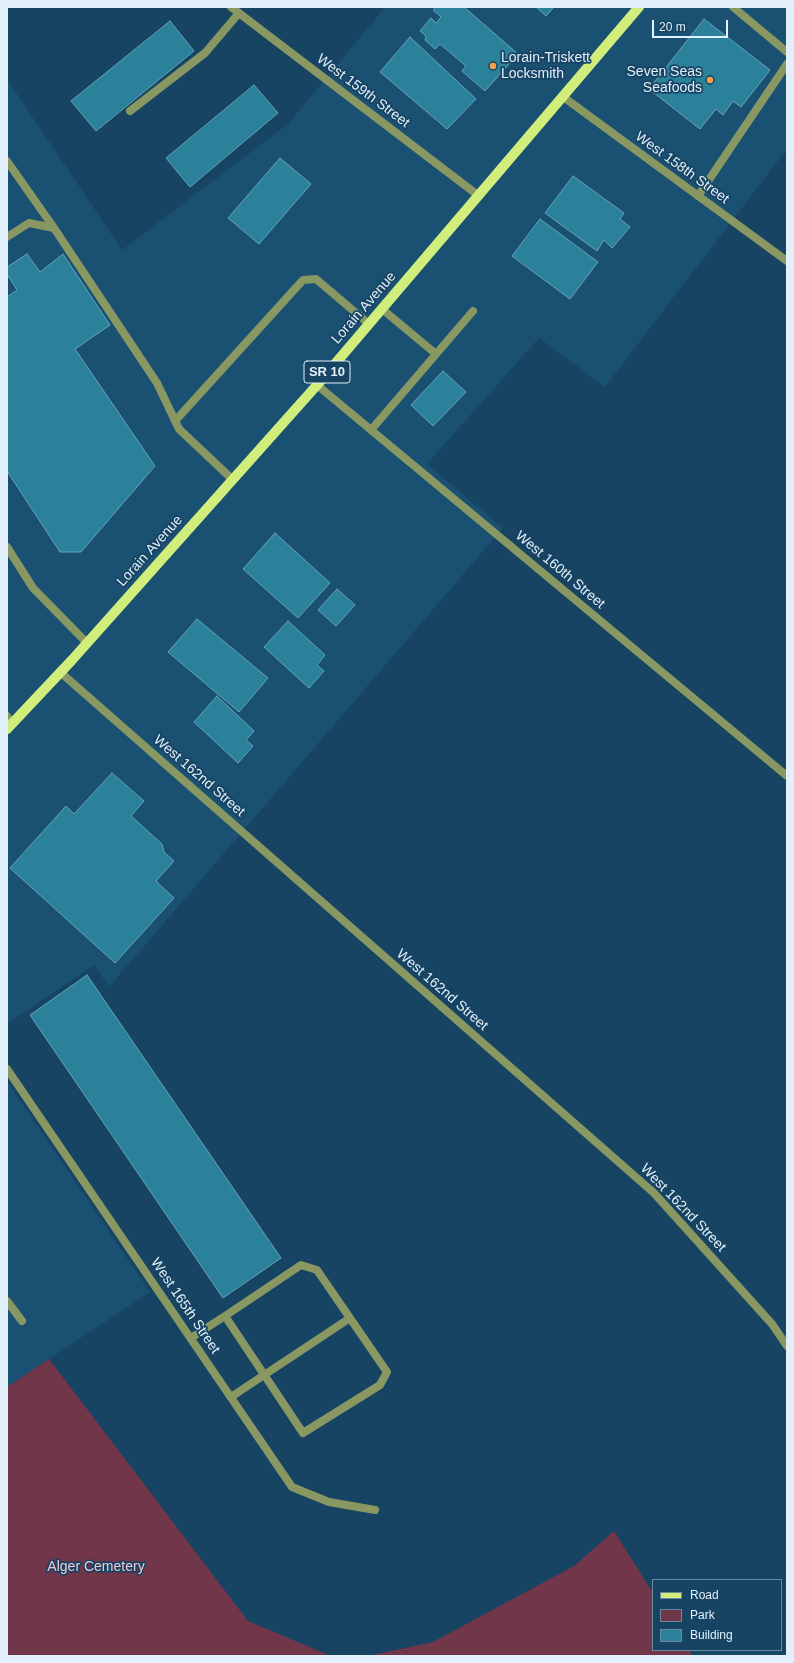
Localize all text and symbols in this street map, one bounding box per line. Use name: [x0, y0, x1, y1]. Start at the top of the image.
scale bar: [654, 12, 730, 38]
text: 20 m: [659, 20, 686, 34]
place label: Lorain-Triskett Locksmith: [501, 50, 590, 82]
street label: West 159th Street: [313, 51, 413, 131]
marker: Lorain-Triskett Locksmith: [488, 61, 498, 71]
place label: Seven Seas Seafoods: [627, 64, 702, 96]
marker: Seven Seas Seafoods: [705, 75, 715, 85]
street label: West 158th Street: [632, 128, 732, 208]
street label: Lorain Avenue: [328, 269, 400, 347]
road number: SR 10: [304, 361, 350, 383]
street label: Lorain Avenue: [114, 512, 186, 590]
street label: West 160th Street: [512, 528, 608, 612]
street label: West 162nd Street: [150, 732, 248, 820]
street label: West 162nd Street: [393, 946, 491, 1034]
street label: West 162nd Street: [637, 1161, 729, 1255]
street label: West 165th Street: [147, 1255, 223, 1357]
park label: Alger Cemetery: [47, 1559, 145, 1575]
legend: [652, 1579, 782, 1651]
text: Road: [690, 1588, 719, 1602]
text: Park: [690, 1608, 715, 1622]
text: Building: [690, 1628, 733, 1642]

